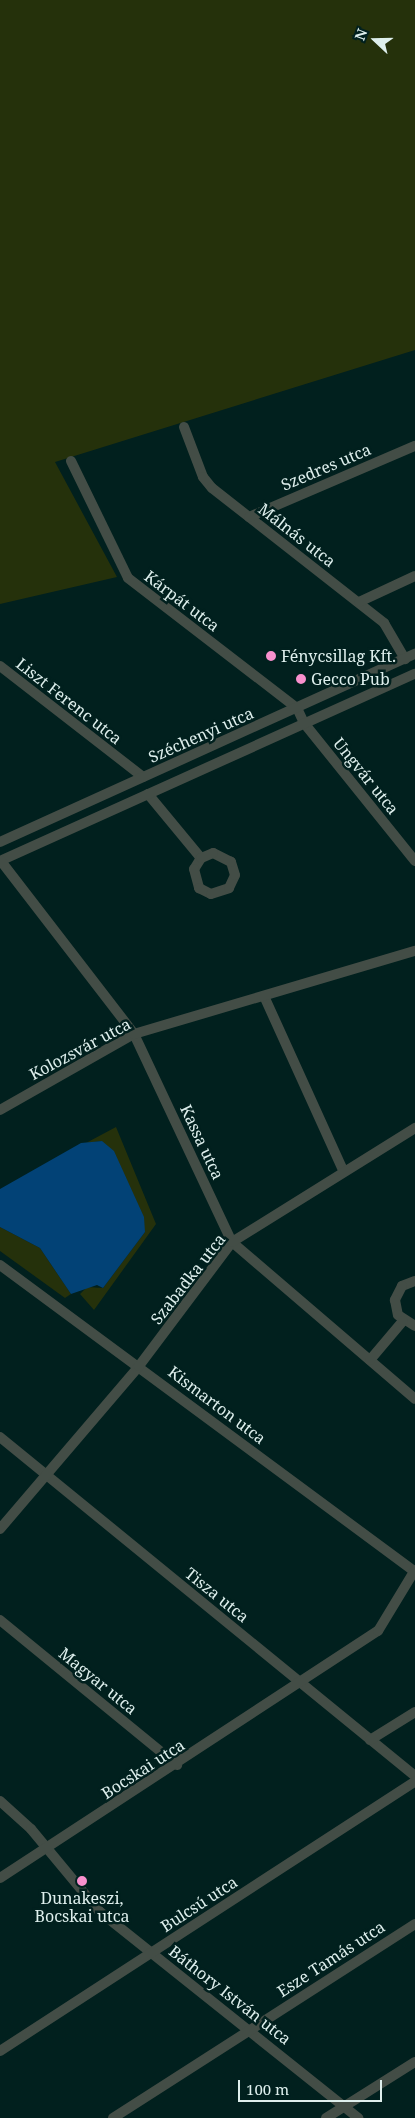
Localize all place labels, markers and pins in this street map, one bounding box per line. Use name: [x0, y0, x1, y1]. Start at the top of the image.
place label: Fénycsillag Kft.: [281, 646, 396, 666]
marker: Fénycsillag Kft.: [265, 650, 277, 662]
place label: Gecco Pub: [311, 669, 390, 689]
marker: Gecco Pub: [295, 673, 307, 685]
marker: Dunakeszi, Bocskai utca: [76, 1875, 88, 1887]
place label: Dunakeszi, Bocskai utca: [34, 1888, 130, 1926]

